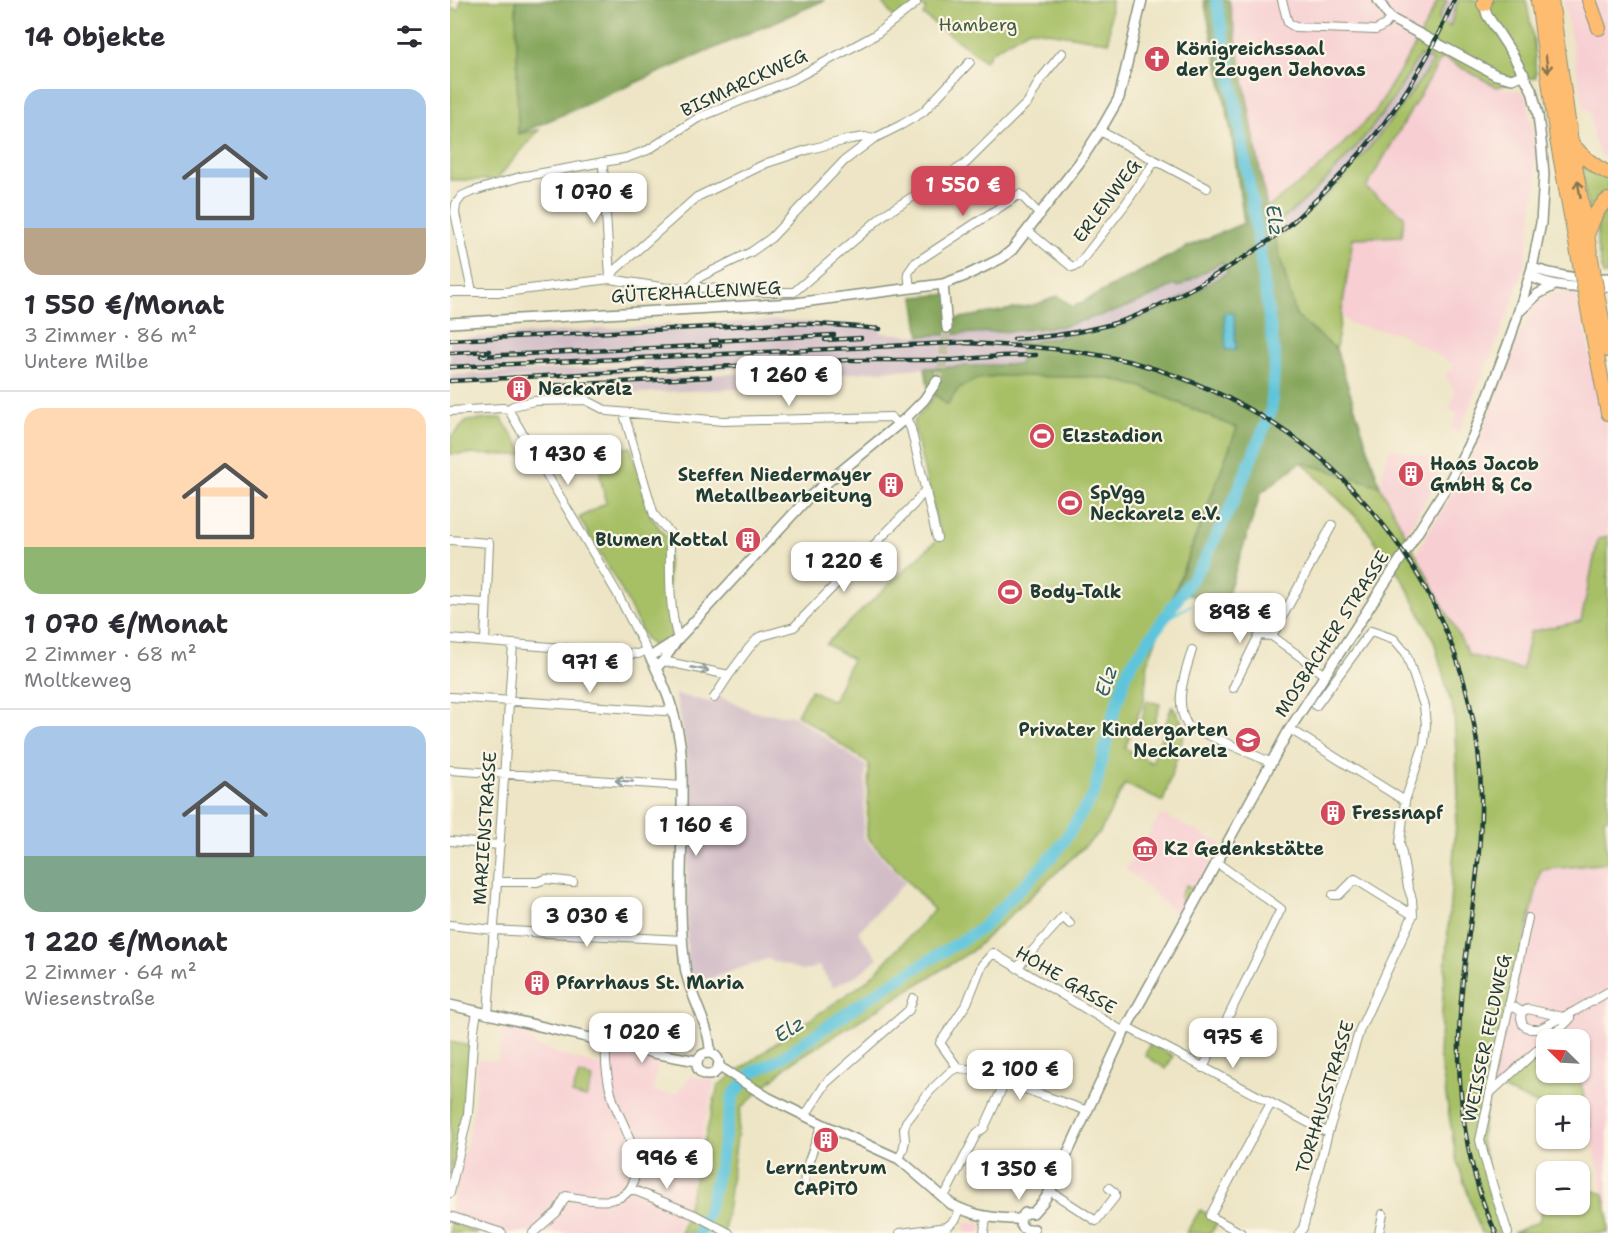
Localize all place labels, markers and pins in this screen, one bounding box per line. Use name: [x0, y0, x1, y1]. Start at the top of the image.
place label: Königreichssaal der Zeugen Jehovas: [1176, 37, 1366, 82]
church icon: Königreichssaal der Zeugen Jehovas: [1142, 44, 1172, 74]
pin: 1 550 €: [908, 166, 1018, 217]
pin: 1 070 €: [539, 173, 649, 224]
pin: 1 260 €: [734, 356, 844, 407]
building icon: Neckarelz: [504, 374, 534, 404]
place label: Neckarelz: [538, 377, 633, 401]
sports icon: Elzstadion: [1027, 421, 1057, 451]
place label: Elzstadion: [1062, 424, 1163, 448]
pin: 1 430 €: [513, 435, 623, 486]
place label: Haas Jacob GmbH & Co: [1430, 452, 1539, 497]
building icon: Haas Jacob GmbH & Co: [1396, 459, 1426, 489]
place label: Steffen Niedermayer Metallbearbeitung: [678, 463, 872, 508]
building icon: Steffen Niedermayer Metallbearbeitung: [876, 470, 906, 500]
place label: SpVgg Neckarelz e.V.: [1090, 481, 1221, 526]
sports icon: SpVgg Neckarelz e.V.: [1055, 488, 1085, 518]
building icon: Blumen Kottal: [733, 525, 763, 555]
place label: Blumen Kottal: [595, 528, 728, 552]
pin: 1 220 €: [789, 542, 899, 593]
sports icon: Body-Talk: [995, 577, 1025, 607]
place label: Body-Talk: [1030, 580, 1121, 604]
pin: 898 €: [1198, 593, 1282, 644]
pin: 971 €: [548, 643, 632, 694]
place label: Privater Kindergarten Neckarelz: [1018, 718, 1228, 763]
school or university icon: Privater Kindergarten Neckarelz: [1233, 725, 1263, 755]
building icon: Fressnapf: [1318, 798, 1348, 828]
place label: Fressnapf: [1352, 801, 1444, 825]
pin: 1 160 €: [641, 806, 751, 857]
museum icon: KZ Gedenkstätte: [1130, 834, 1160, 864]
place label: KZ Gedenkstätte: [1164, 837, 1324, 861]
pin: 3 030 €: [532, 897, 642, 948]
building icon: Pfarrhaus St. Maria: [522, 968, 552, 998]
place label: Pfarrhaus St. Maria: [556, 971, 745, 995]
pin: 1 020 €: [587, 1013, 697, 1064]
pin: 975 €: [1191, 1018, 1275, 1069]
pin: 2 100 €: [965, 1050, 1075, 1101]
building icon: Lernzentrum CAPiTO: [811, 1125, 841, 1155]
pin: 996 €: [625, 1139, 709, 1190]
pin: 1 350 €: [964, 1150, 1074, 1201]
place label: Lernzentrum CAPiTO: [766, 1156, 887, 1201]

